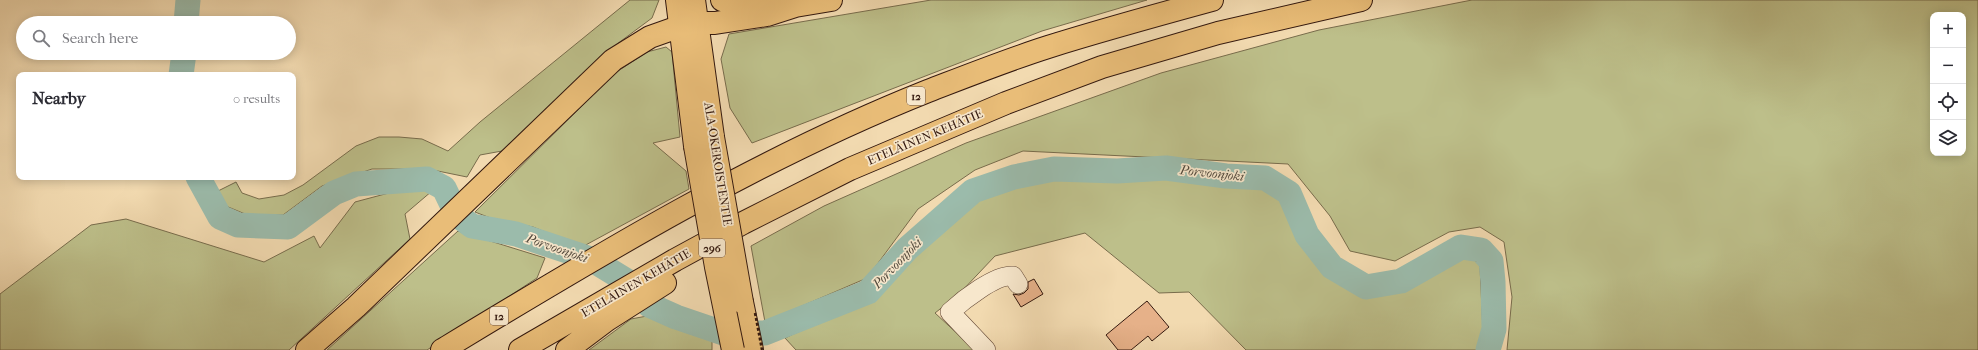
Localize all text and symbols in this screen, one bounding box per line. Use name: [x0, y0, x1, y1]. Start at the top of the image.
map controls: [1930, 12, 1966, 156]
button: +: [1930, 12, 1966, 48]
search box: [16, 16, 296, 60]
icon: search: [30, 27, 52, 49]
text: Search here: [62, 29, 138, 47]
button: −: [1930, 48, 1966, 84]
button: locate: [1930, 84, 1966, 120]
road number: 12: [907, 87, 925, 105]
text: Nearby: [32, 88, 86, 108]
text: 0 results: [233, 91, 280, 106]
street label: ALA-OKEROISTENTIE: [701, 100, 735, 227]
street label: ETELÄINEN KEHÄTIE: [865, 105, 985, 168]
button: layers: [1930, 120, 1966, 156]
water label: Porvoonjoki: [1178, 162, 1246, 184]
water label: Porvoonjoki: [523, 230, 591, 266]
water label: Porvoonjoki: [869, 234, 926, 292]
road number: 296: [699, 239, 725, 257]
street label: ETELÄINEN KEHÄTIE: [578, 245, 693, 320]
road number: 12: [490, 307, 508, 325]

